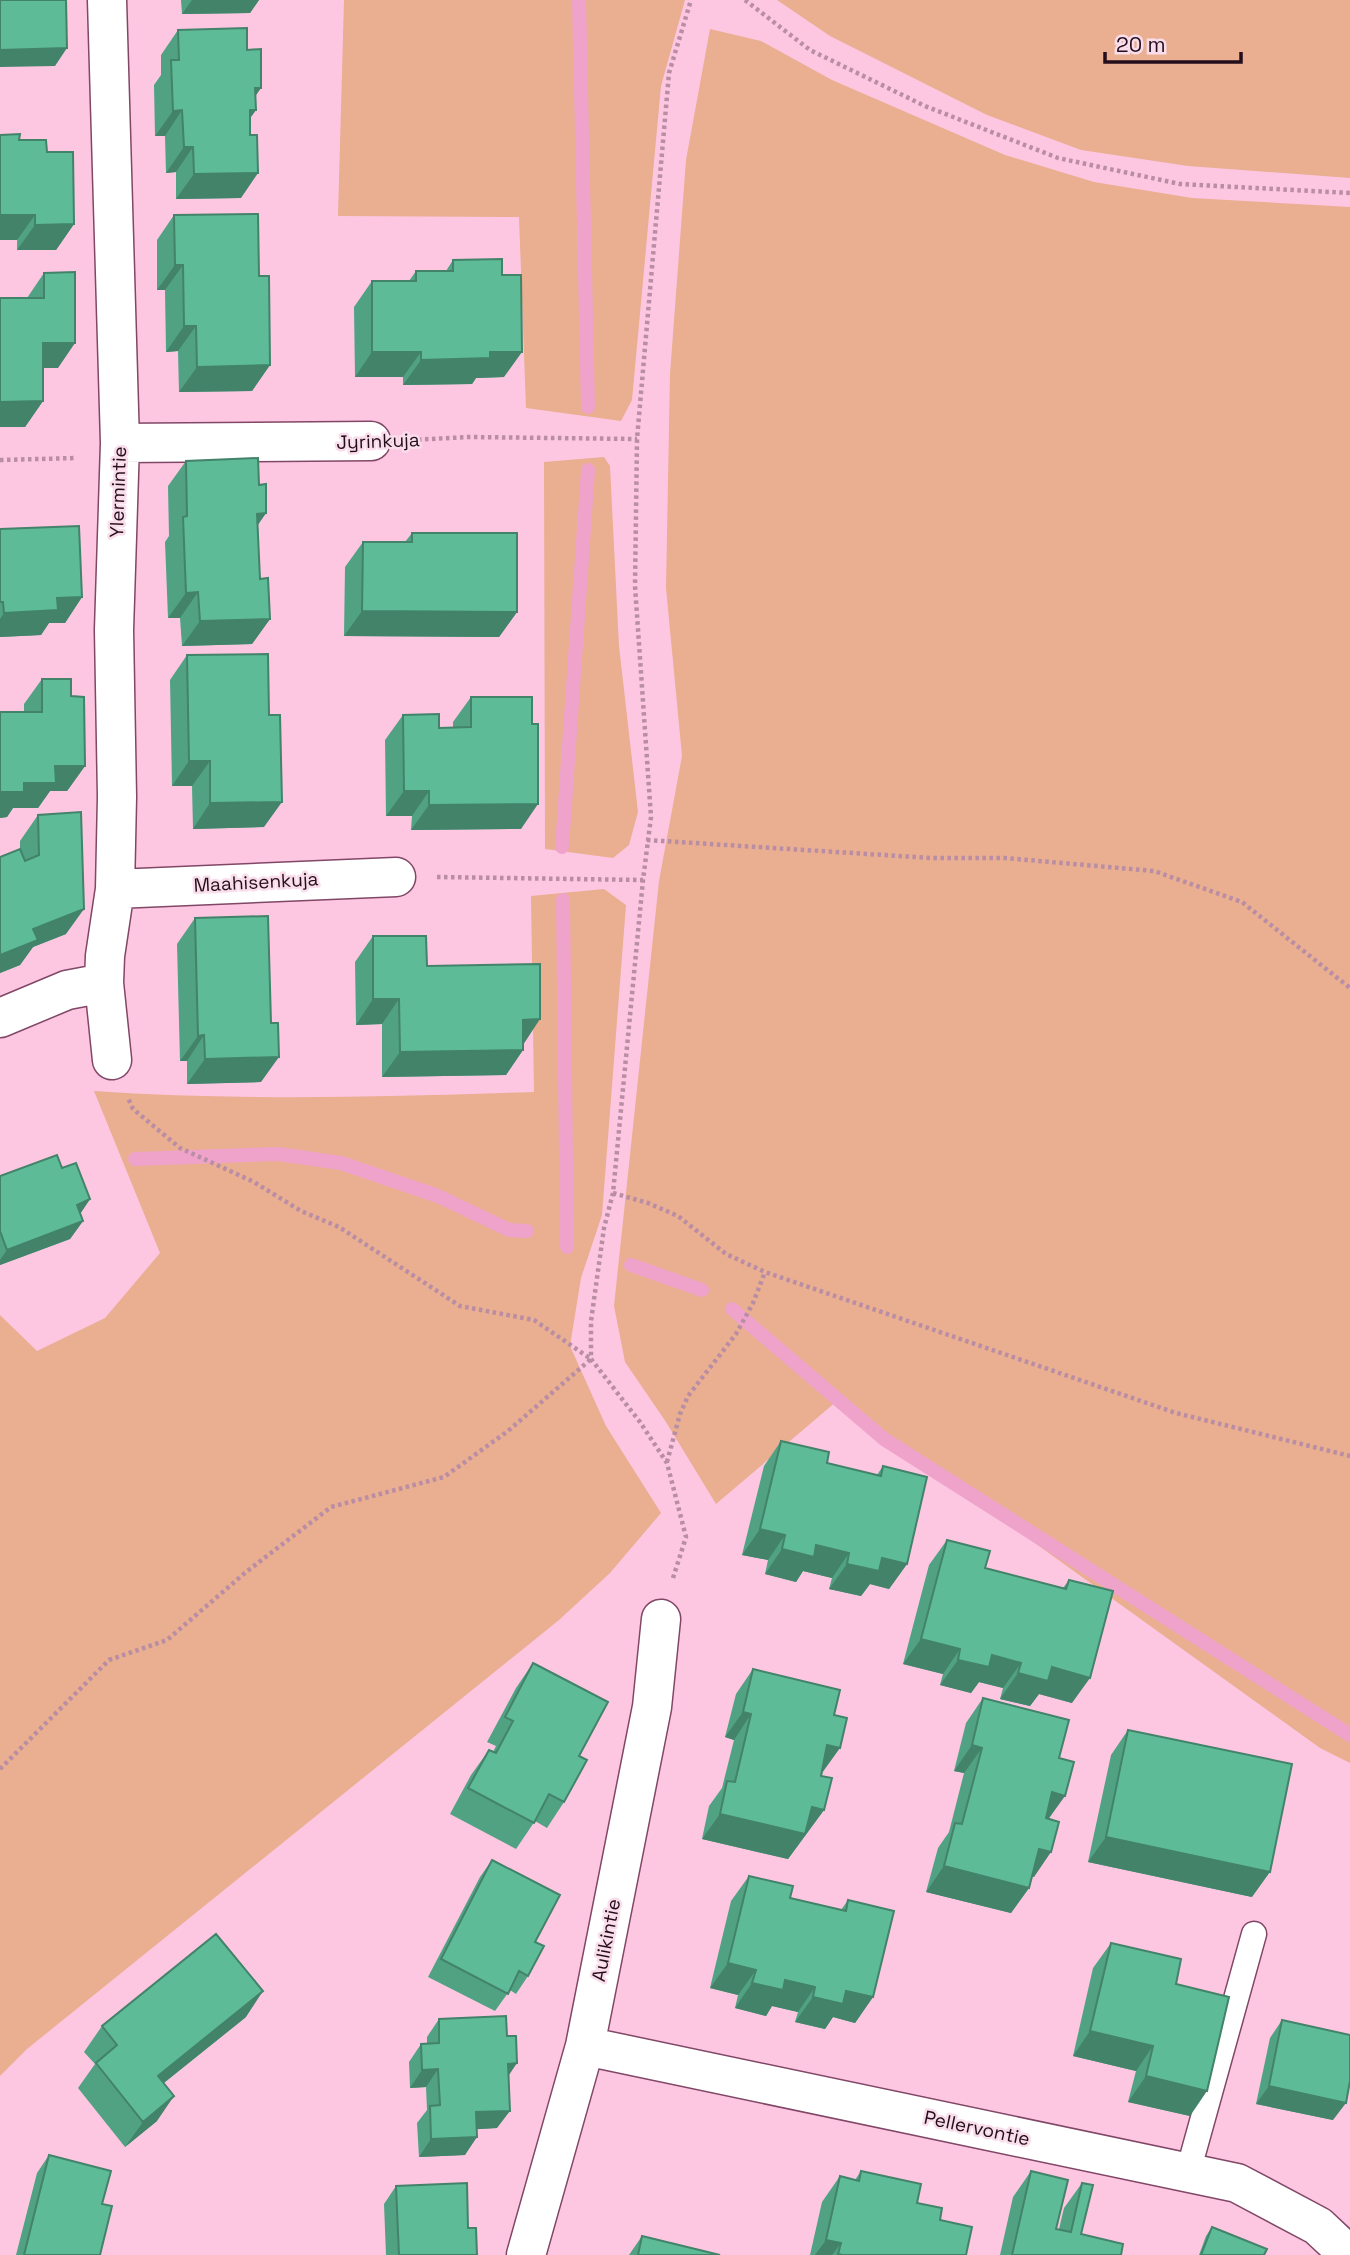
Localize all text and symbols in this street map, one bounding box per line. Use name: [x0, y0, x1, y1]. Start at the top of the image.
scale bar: [1105, 21, 1242, 65]
text: 20 m: [1116, 31, 1166, 58]
street label: Jyrinkuja: [336, 427, 420, 455]
street label: Ylermintie: [104, 446, 132, 538]
street label: Maahisenkuja: [193, 866, 319, 898]
street label: Aulikintie: [586, 1896, 626, 1984]
street label: Pellervontie: [922, 2105, 1032, 2151]

